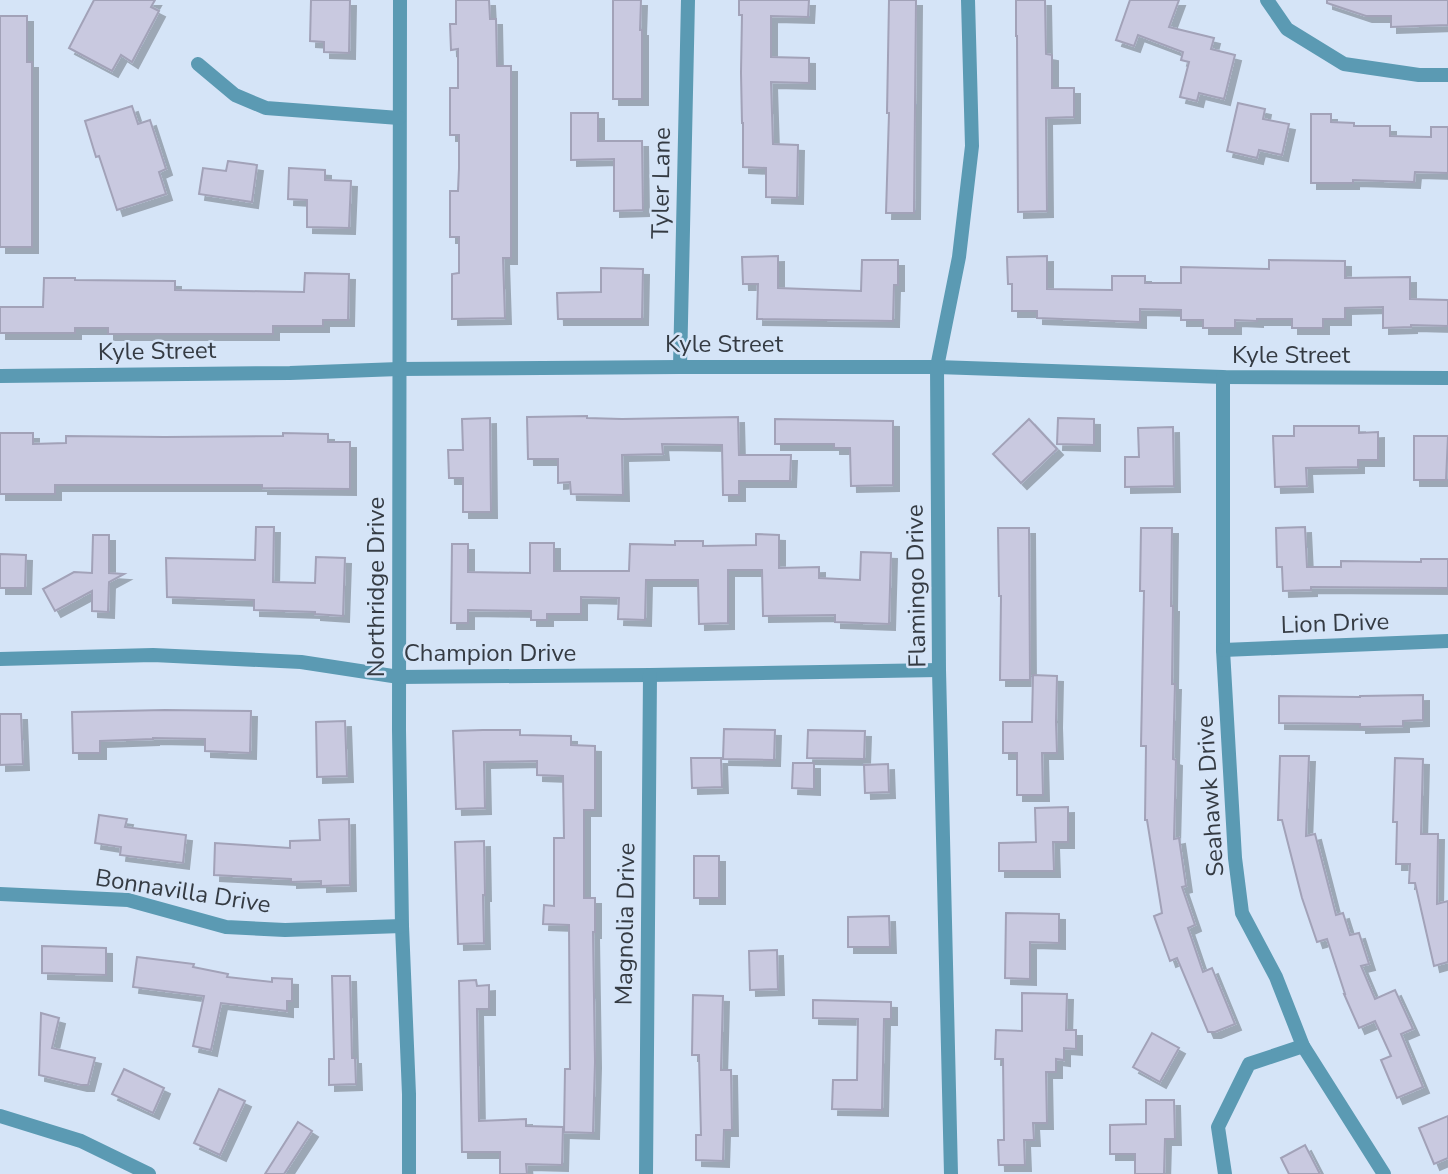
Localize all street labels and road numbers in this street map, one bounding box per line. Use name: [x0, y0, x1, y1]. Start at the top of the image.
street label: Tyler Lane: [644, 127, 678, 239]
street label: Kyle Street: [665, 328, 784, 360]
street label: Kyle Street: [98, 334, 217, 368]
street label: Kyle Street: [1232, 339, 1351, 371]
street label: Northridge Drive: [360, 497, 392, 677]
street label: Flamingo Drive: [899, 504, 933, 668]
street label: Lion Drive: [1280, 605, 1390, 641]
street label: Champion Drive: [404, 637, 576, 669]
street label: Seahawk Drive: [1188, 714, 1232, 878]
street label: Magnolia Drive: [608, 842, 642, 1006]
street label: Bonnavilla Drive: [93, 861, 273, 921]

